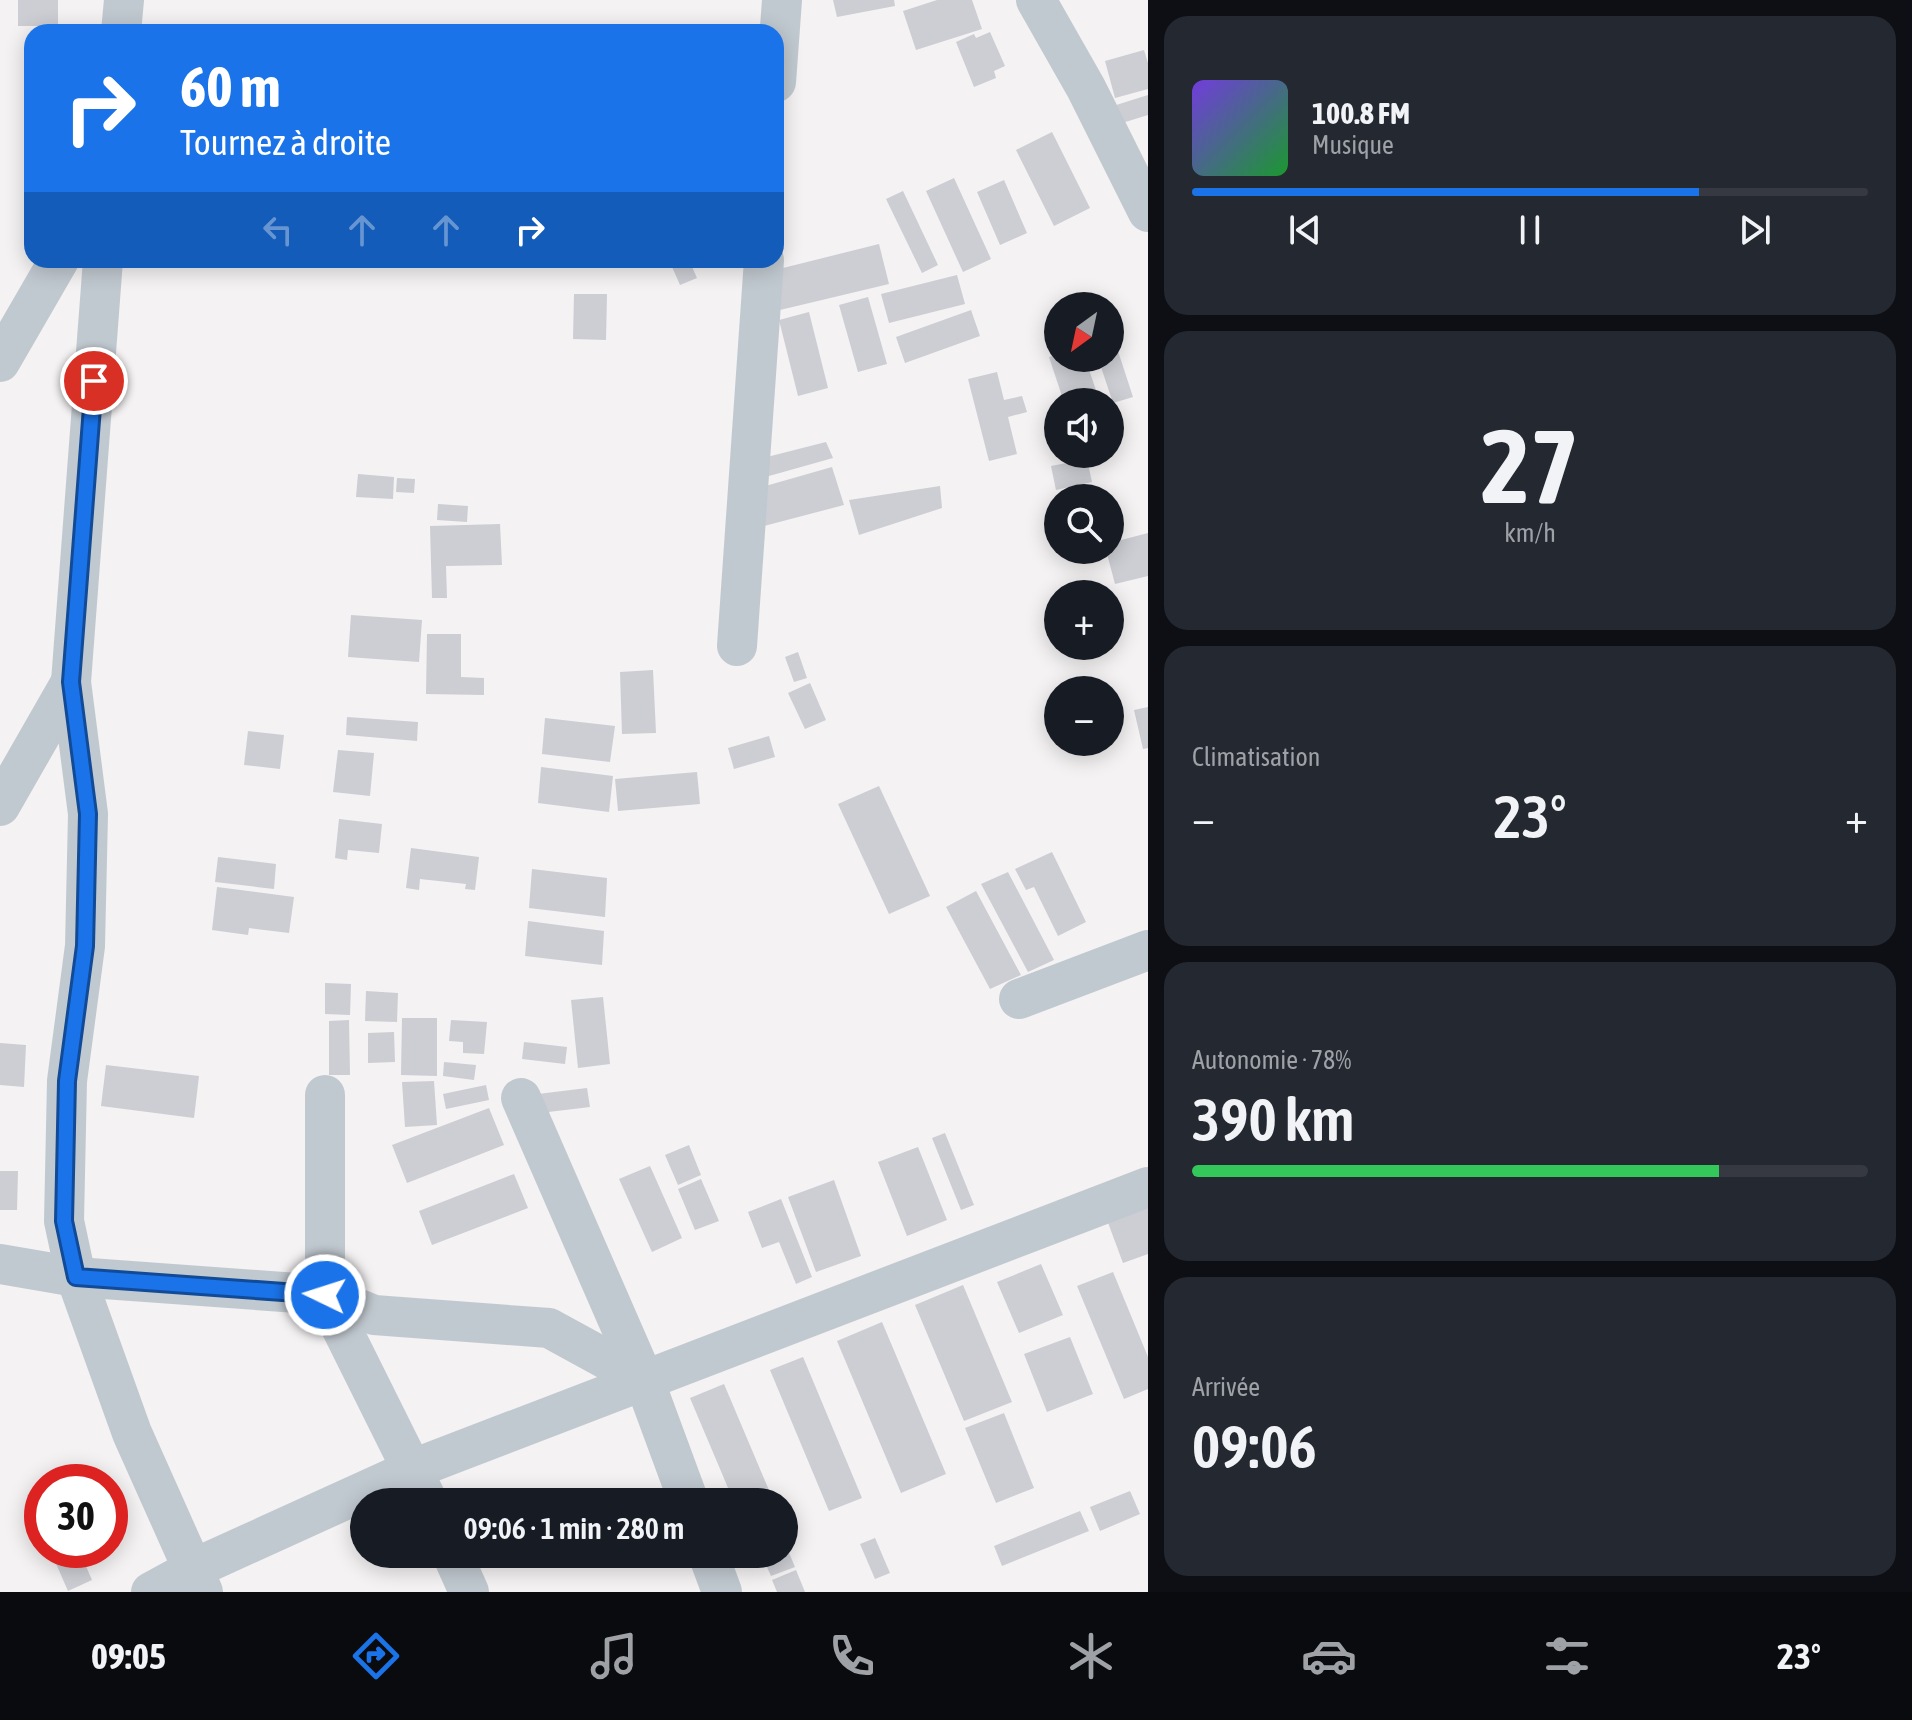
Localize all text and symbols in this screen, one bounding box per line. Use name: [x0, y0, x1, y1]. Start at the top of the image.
text: 60 m: [180, 55, 281, 119]
icon: right: [48, 56, 152, 160]
text: 100.8 FM: [1312, 96, 1410, 130]
text: Tournez à droite: [180, 121, 391, 163]
text: Musique: [1312, 130, 1394, 160]
icon: left: [256, 208, 300, 252]
icon: ahead: [340, 208, 384, 252]
icon: ahead: [424, 208, 468, 252]
icon: right: [508, 208, 552, 252]
icon: previous: [1283, 208, 1327, 252]
icon: pause: [1508, 208, 1552, 252]
icon: next: [1733, 208, 1777, 252]
north arrow: [1044, 292, 1124, 372]
map controls: [1044, 292, 1124, 756]
pin: [60, 347, 128, 415]
icon: arrive: [72, 359, 116, 403]
button: sound: [1044, 388, 1124, 468]
text: 27: [1481, 406, 1579, 525]
button: search: [1044, 484, 1124, 564]
text: km/h: [1504, 518, 1556, 548]
button: +: [1044, 580, 1124, 660]
button: −: [1044, 676, 1124, 756]
text: Climatisation: [1192, 742, 1320, 772]
text: 23°: [1494, 782, 1566, 851]
text: −: [1192, 792, 1215, 842]
text: +: [1845, 792, 1868, 842]
text: Autonomie · 78%: [1192, 1045, 1351, 1075]
text: 390 km: [1192, 1085, 1354, 1154]
position arrow: [283, 1253, 367, 1337]
text: Arrivée: [1192, 1372, 1260, 1402]
text: 09:06: [1192, 1412, 1317, 1481]
speed limit sign: 30: [24, 1464, 128, 1568]
text: 09:06 · 1 min · 280 m: [464, 1511, 684, 1545]
icon: directions: [348, 1628, 404, 1684]
icon: music: [586, 1628, 642, 1684]
icon: phone: [824, 1628, 880, 1684]
icon: climate: [1063, 1628, 1119, 1684]
icon: car: [1301, 1628, 1357, 1684]
icon: filters: [1539, 1628, 1595, 1684]
text: 09:05: [91, 1635, 166, 1677]
text: 23°: [1777, 1635, 1821, 1677]

